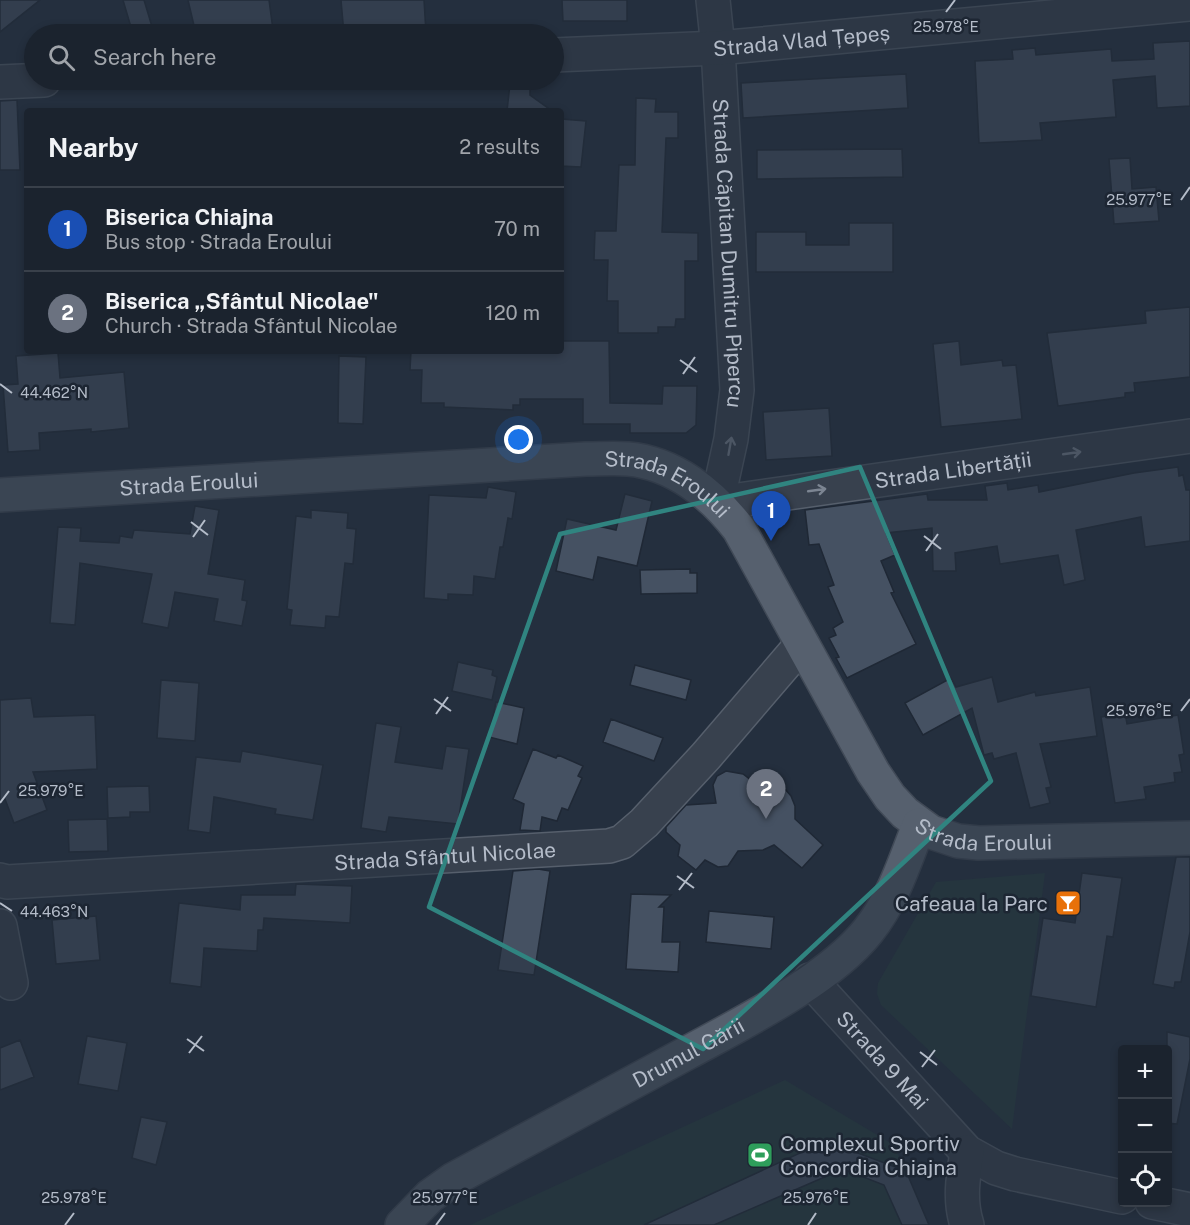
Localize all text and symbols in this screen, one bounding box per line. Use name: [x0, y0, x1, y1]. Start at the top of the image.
text: 25.978°E: [913, 18, 979, 35]
street label: Strada Vlad Țepeș: [712, 20, 891, 61]
search box: [24, 24, 564, 90]
icon: search: [45, 41, 78, 74]
text: Search here: [93, 44, 217, 70]
street label: Strada Căpitan Dumitru Pipercu: [708, 98, 750, 410]
text: Nearby: [48, 132, 138, 163]
text: 2 results: [459, 135, 540, 159]
text: 25.977°E: [1106, 191, 1172, 208]
text: Biserica Chiajna: [105, 204, 274, 230]
text: 1: [63, 217, 72, 241]
text: 70 m: [494, 217, 540, 241]
text: Bus stop · Strada Eroului: [105, 230, 332, 254]
text: Biserica „Sfântul Nicolae": [105, 288, 378, 314]
text: 2: [61, 301, 74, 325]
text: 120 m: [486, 301, 540, 325]
text: Church · Strada Sfântul Nicolae: [105, 314, 398, 338]
text: 44.462°N: [20, 384, 88, 401]
your location: [504, 425, 533, 454]
one-way arrow: [724, 437, 735, 456]
street label: Strada Eroului: [604, 446, 736, 522]
street label: Strada Libertății: [873, 446, 1033, 493]
one-way arrow: [1062, 447, 1082, 458]
street label: Strada Eroului: [118, 467, 259, 500]
one-way arrow: [807, 484, 826, 495]
pin: 1: [752, 492, 790, 541]
text: 25.976°E: [1106, 702, 1172, 719]
pin: 2: [746, 770, 786, 819]
text: 25.979°E: [18, 782, 84, 799]
street label: Strada Eroului: [910, 812, 1052, 856]
street label: Strada Sfântul Nicolae: [333, 837, 557, 875]
bar icon: Cafeaua la Parc: [1053, 888, 1083, 918]
place label: Cafeaua la Parc: [895, 891, 1048, 916]
text: 44.463°N: [20, 903, 88, 920]
street label: Strada 9 Mai: [832, 1005, 934, 1114]
street label: Drumul Gării: [628, 1012, 748, 1093]
map controls: [1118, 1045, 1172, 1207]
button: +: [1118, 1045, 1172, 1099]
button: −: [1118, 1099, 1172, 1153]
place label: Complexul Sportiv Concordia Chiajna: [780, 1131, 960, 1180]
sports icon: Complexul Sportiv Concordia Chiajna: [745, 1140, 775, 1170]
button: locate: [1118, 1153, 1172, 1207]
text: 25.978°E: [41, 1189, 107, 1206]
text: 25.977°E: [412, 1189, 478, 1206]
text: 25.976°E: [783, 1189, 849, 1206]

